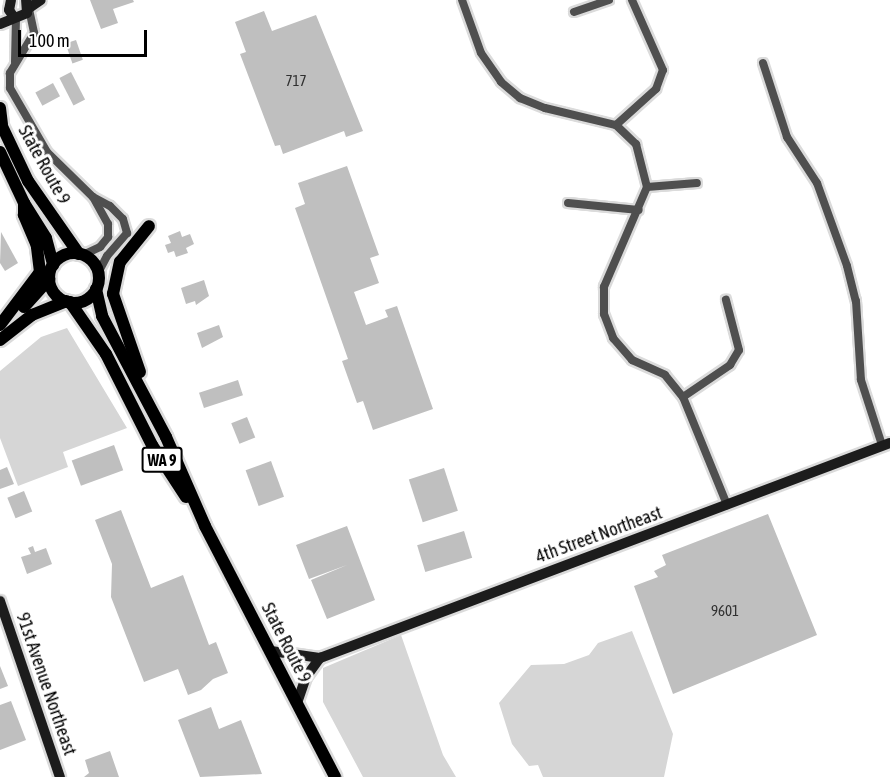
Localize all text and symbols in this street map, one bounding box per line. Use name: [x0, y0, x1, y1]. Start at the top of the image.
scale bar: [21, 18, 150, 56]
text: 100 m: [29, 30, 70, 51]
house number: 717: [285, 72, 307, 90]
street label: State Route 9: [13, 122, 75, 208]
road number: WA 9: [141, 447, 183, 473]
street label: 4th Street Northeast: [533, 502, 665, 568]
street label: State Route 9: [257, 599, 315, 687]
house number: 9601: [711, 602, 739, 620]
street label: 91st Avenue Northeast: [11, 610, 81, 758]

